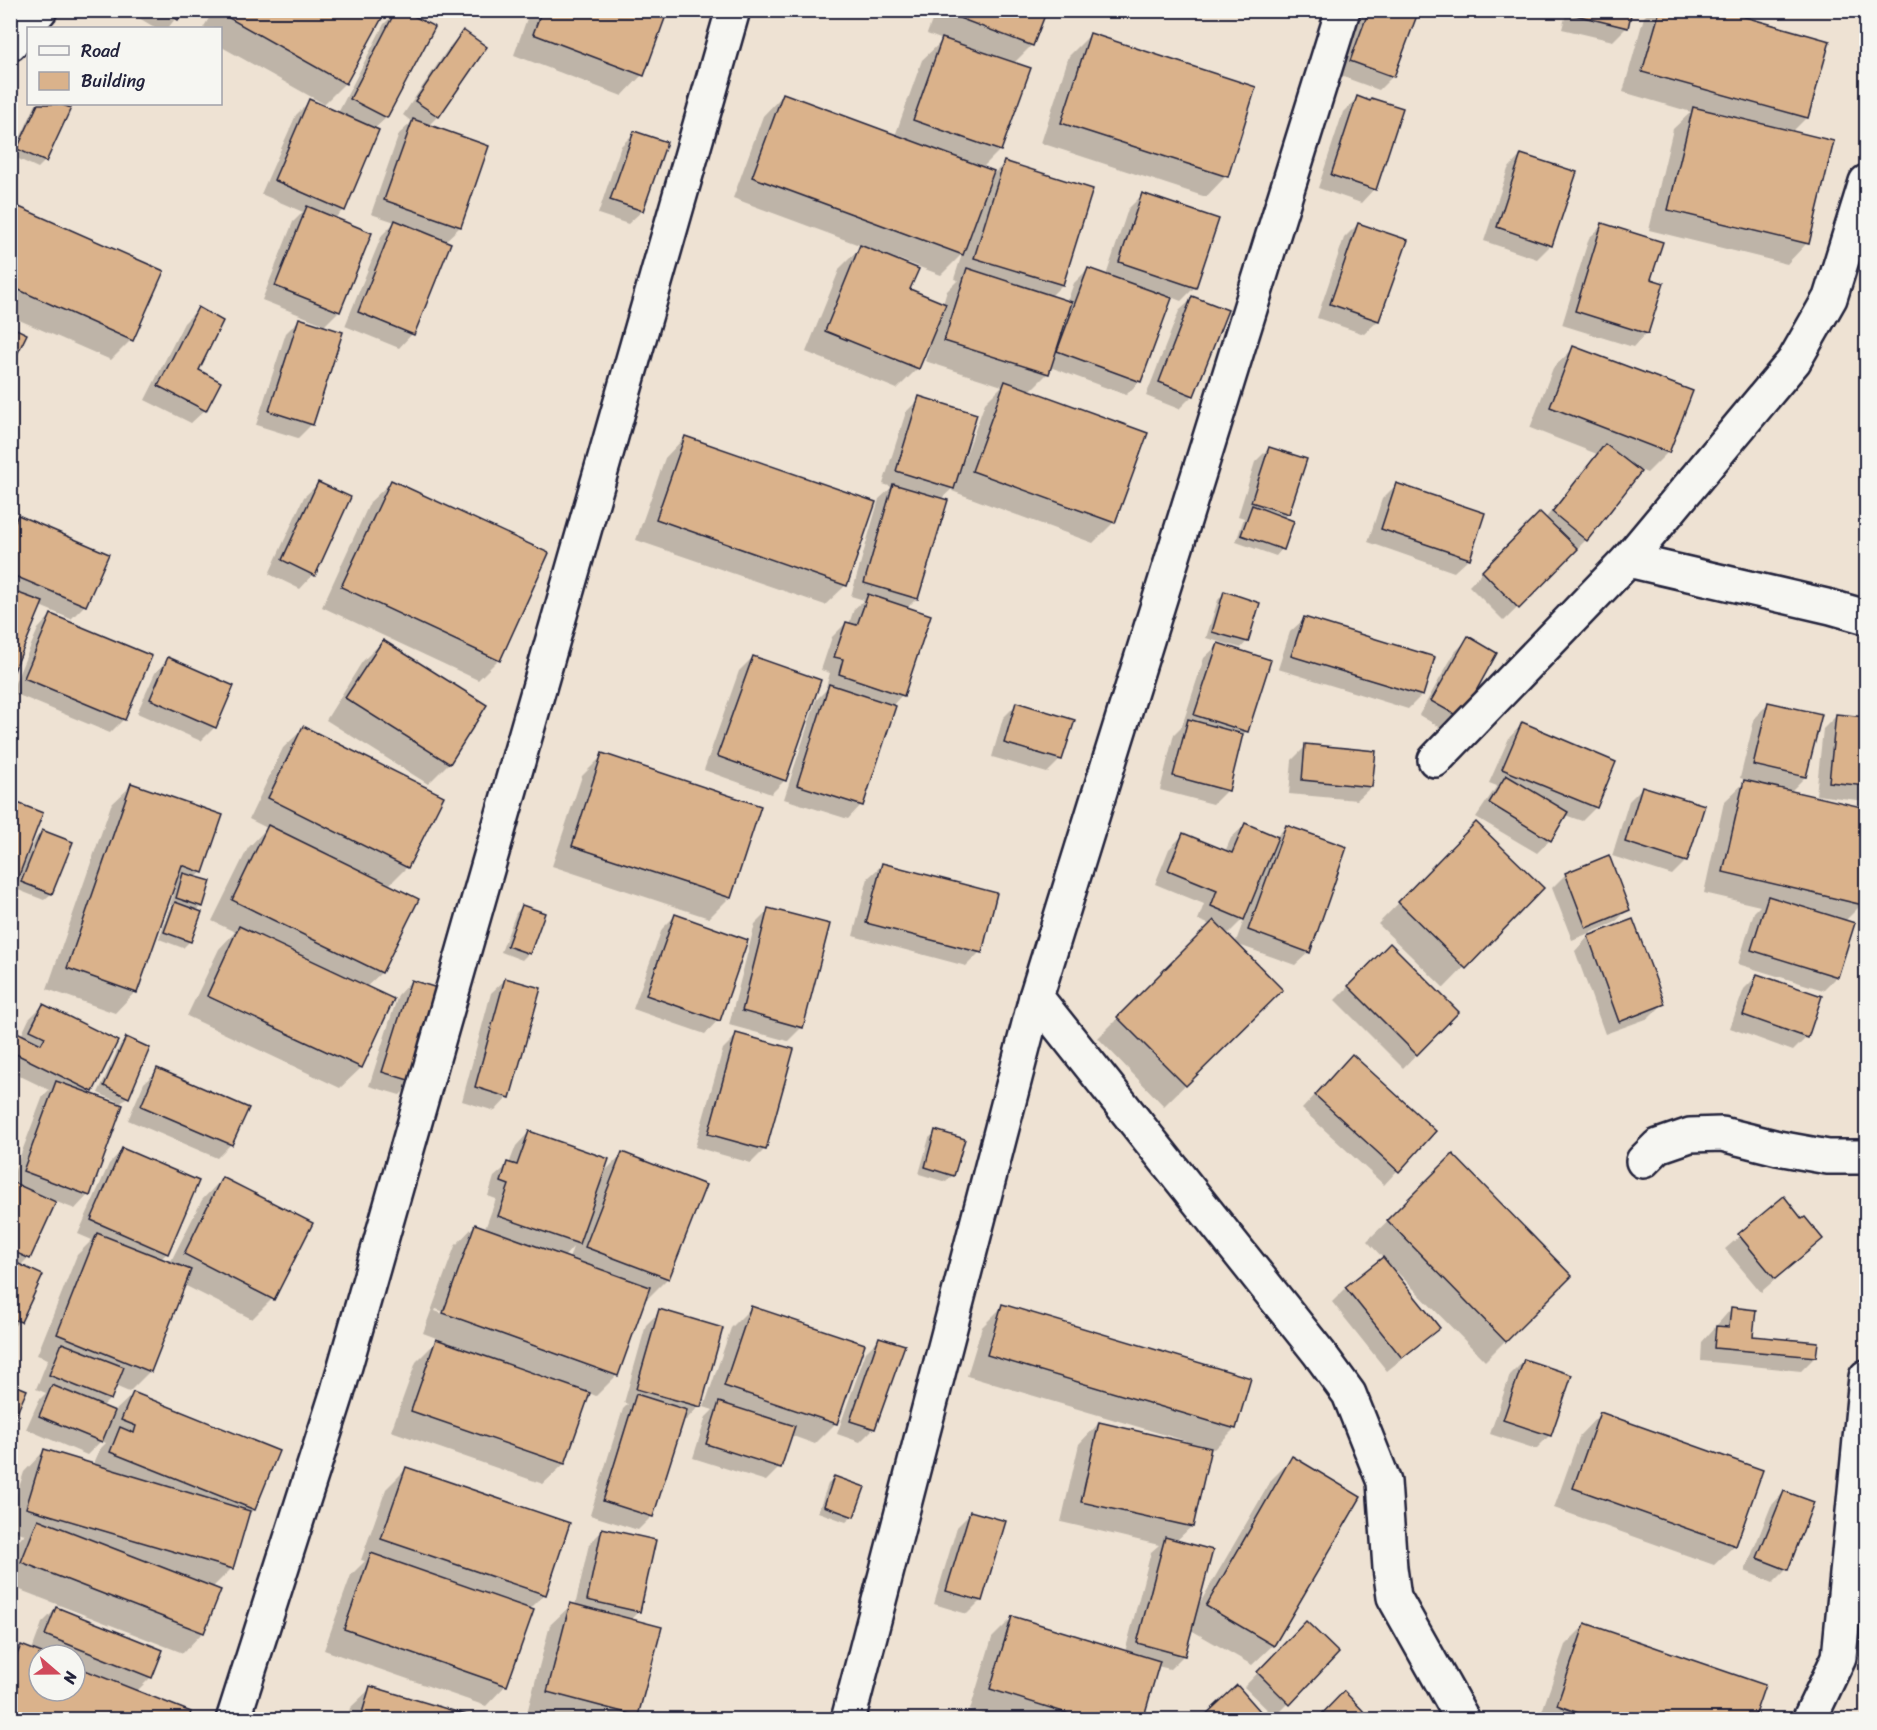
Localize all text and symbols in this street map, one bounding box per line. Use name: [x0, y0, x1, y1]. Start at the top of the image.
legend: [27, 27, 222, 105]
text: Road: [81, 35, 121, 67]
text: Building: [81, 65, 145, 97]
north arrow: [27, 1643, 87, 1703]
text: N: [55, 1667, 86, 1689]

